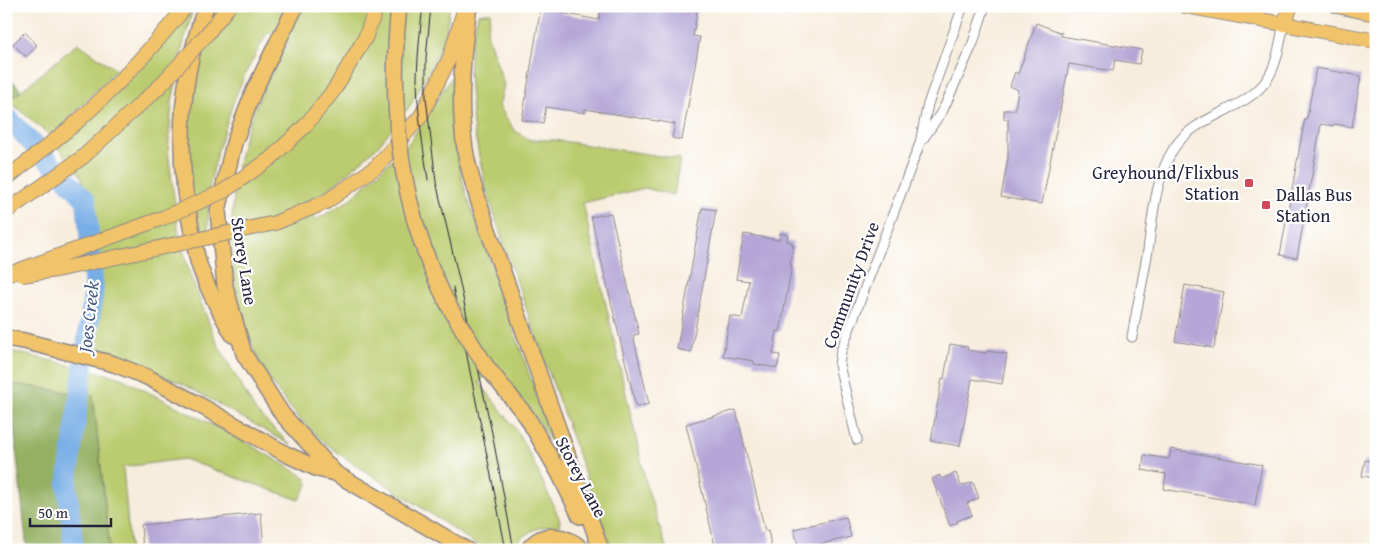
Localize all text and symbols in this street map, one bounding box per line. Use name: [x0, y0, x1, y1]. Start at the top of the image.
place label: Greyhound/Flixbus Station: [1092, 159, 1239, 207]
marker: Greyhound/Flixbus Station: [1243, 177, 1255, 189]
place label: Dallas Bus Station: [1276, 181, 1352, 229]
marker: Dallas Bus Station: [1260, 199, 1272, 211]
street label: Storey Lane: [224, 215, 265, 307]
street label: Community Drive: [815, 218, 886, 352]
water label: Joes Creek: [70, 279, 106, 357]
street label: Storey Lane: [549, 431, 614, 522]
scale bar: [30, 496, 111, 528]
text: 50 m: [38, 502, 69, 523]

